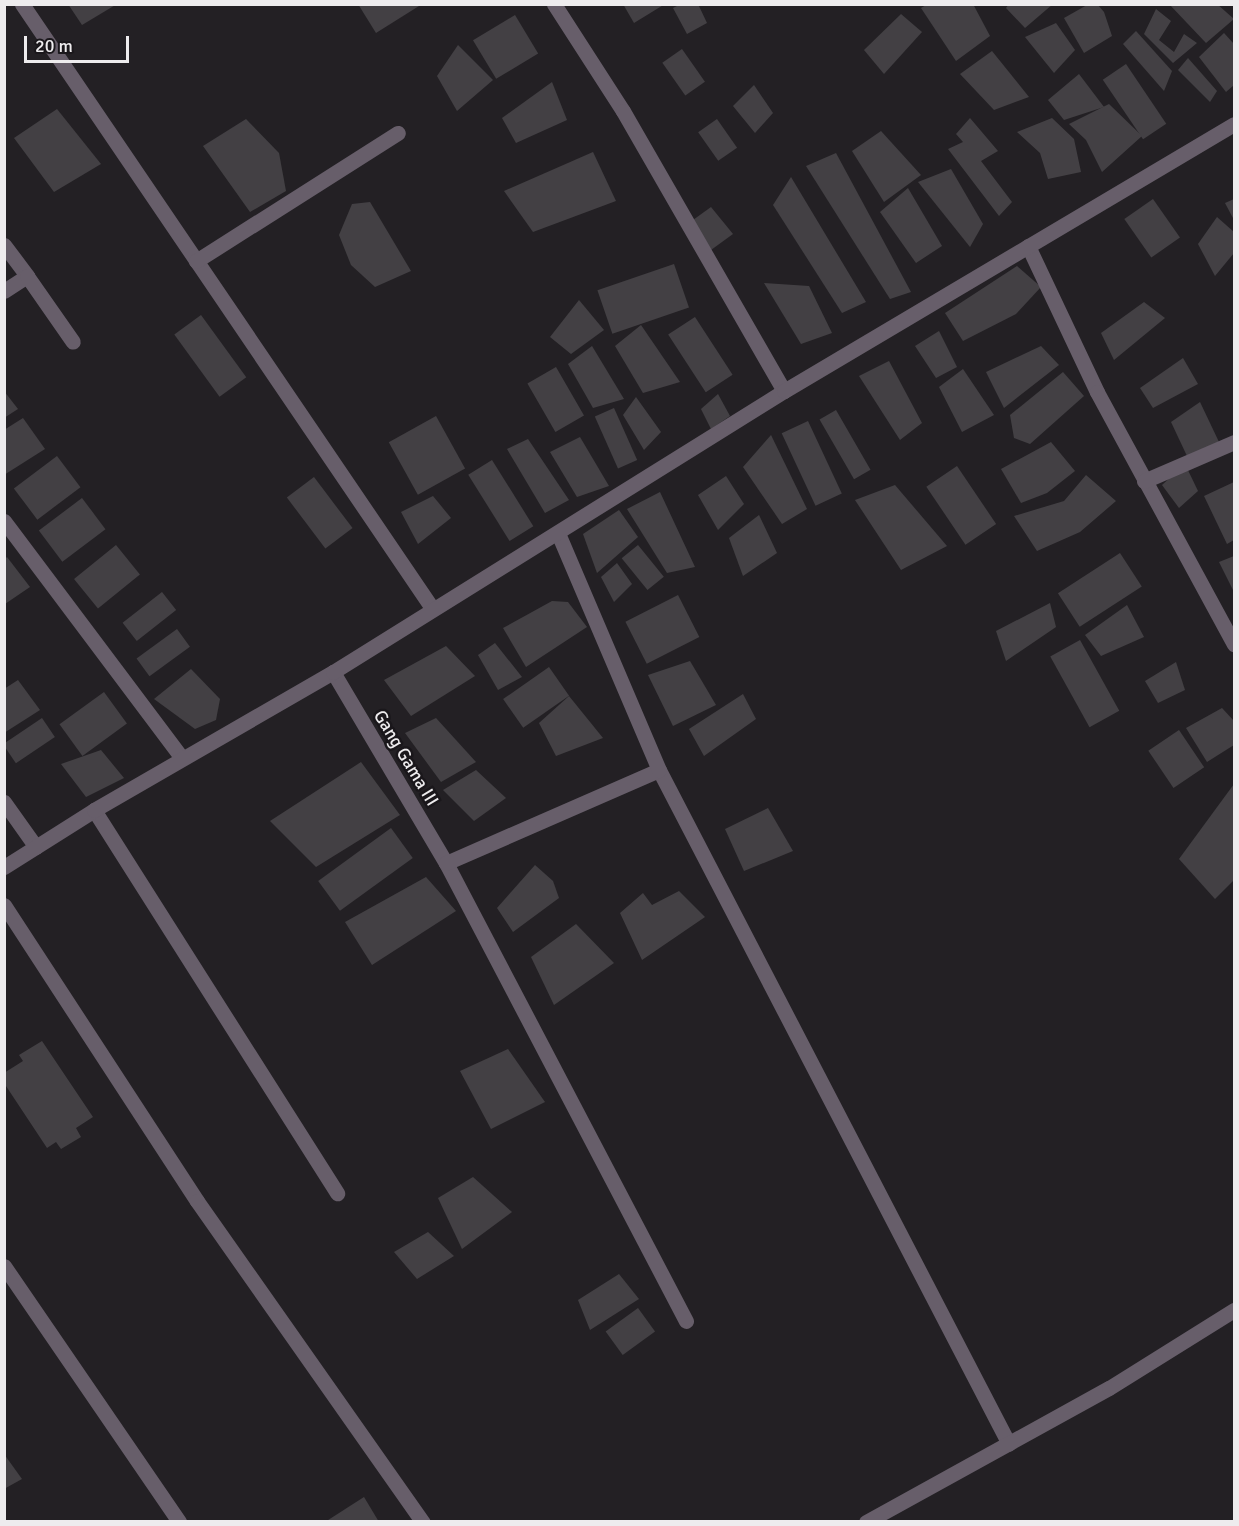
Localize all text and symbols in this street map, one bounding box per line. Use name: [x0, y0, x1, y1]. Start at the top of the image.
scale bar: [27, 24, 132, 62]
text: 20 m: [35, 35, 73, 57]
street label: Gang Gama III: [369, 706, 443, 810]

